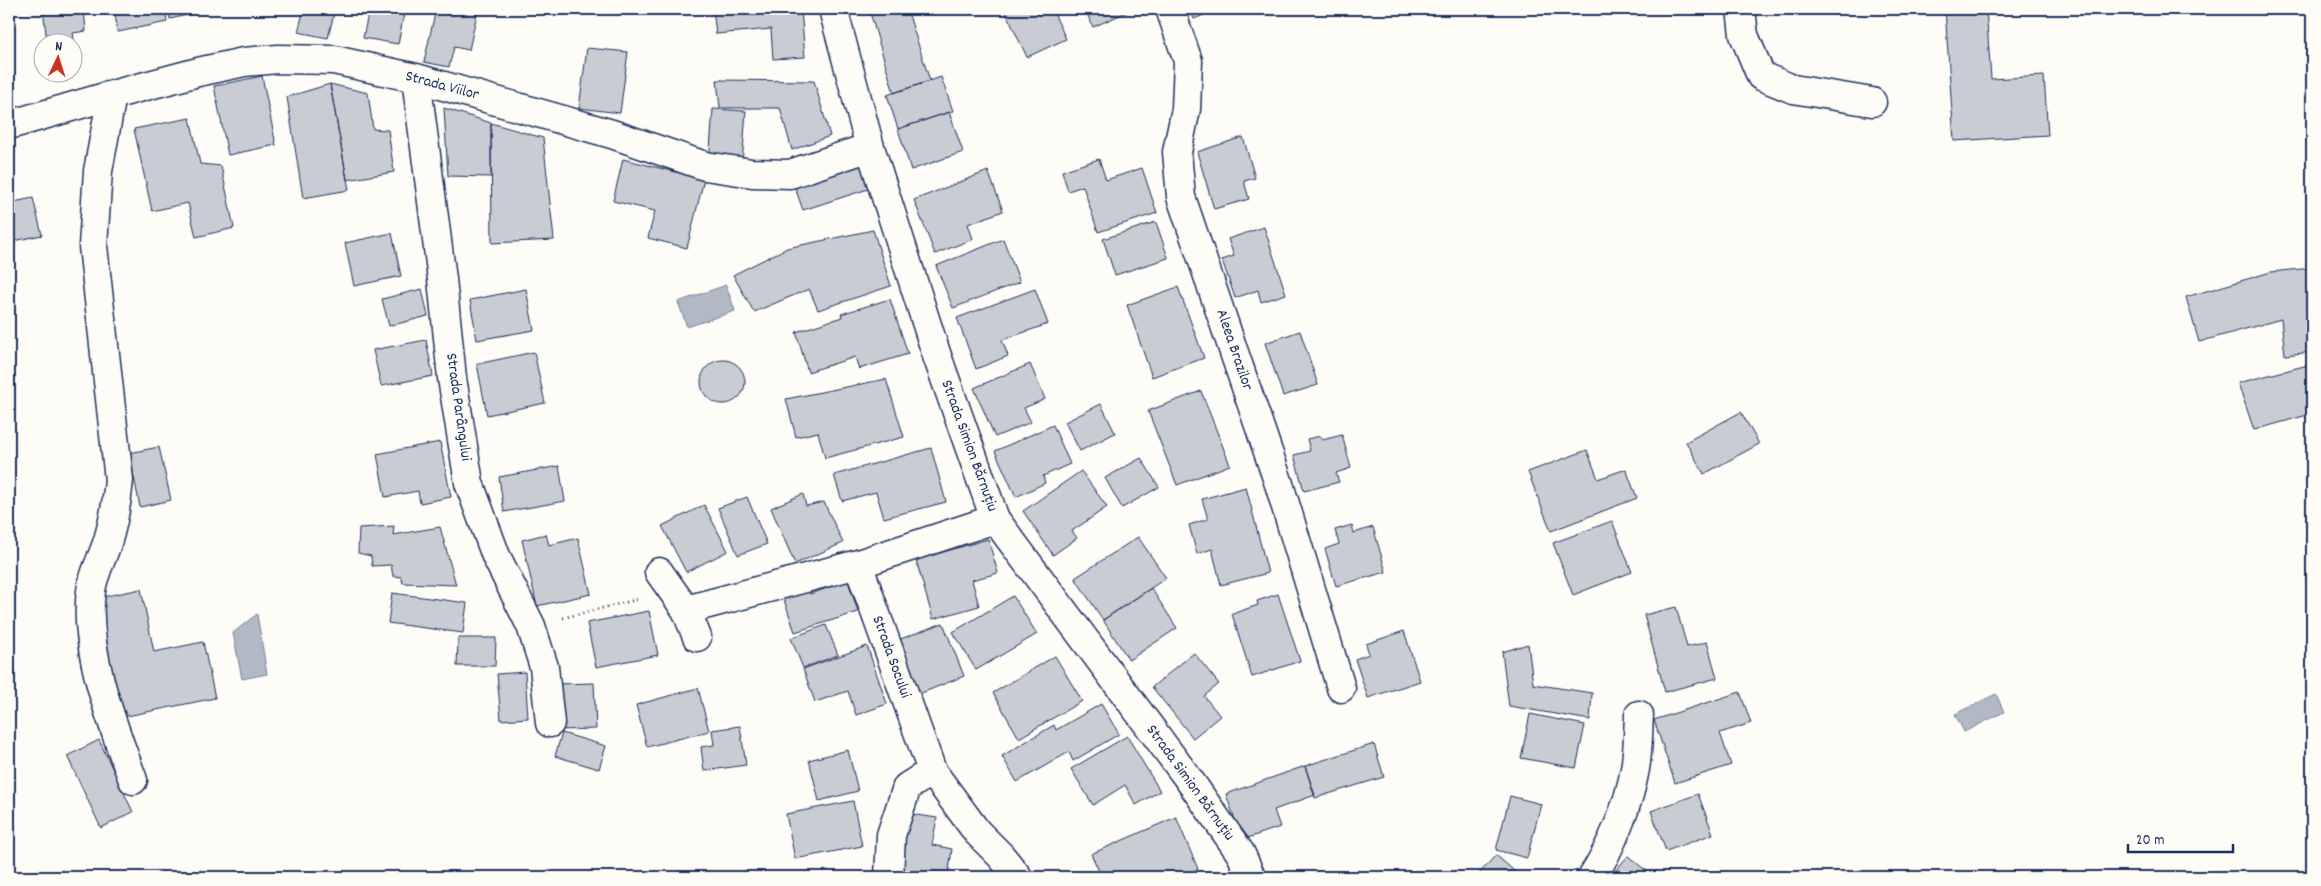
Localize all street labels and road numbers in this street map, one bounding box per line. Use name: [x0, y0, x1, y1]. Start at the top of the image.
street label: Strada Viilor: [403, 65, 481, 107]
street label: Aleea Brazilor: [1209, 306, 1259, 394]
street label: Strada Parângului: [439, 352, 477, 462]
street label: Strada Simion Bărnuțiu: [934, 377, 1004, 515]
street label: Strada Socului: [865, 613, 917, 702]
street label: Strada Simion Bărnuțiu: [1140, 720, 1240, 846]

